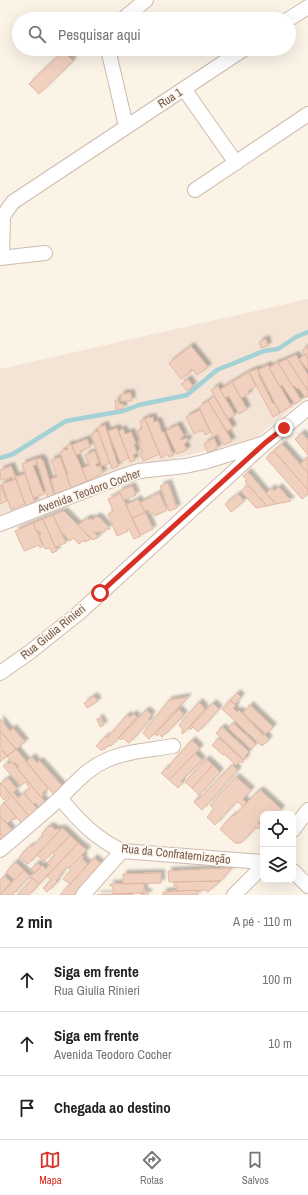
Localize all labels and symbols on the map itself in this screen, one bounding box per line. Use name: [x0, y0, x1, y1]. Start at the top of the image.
street label: Rua 1: [155, 84, 186, 112]
route end: [275, 419, 293, 437]
street label: Avenida Teodoro Cocher: [34, 465, 143, 517]
route start: [91, 584, 109, 602]
street label: Rua Giulia Rinieri: [17, 601, 89, 663]
street label: Rua da Confraternização: [120, 840, 232, 868]

